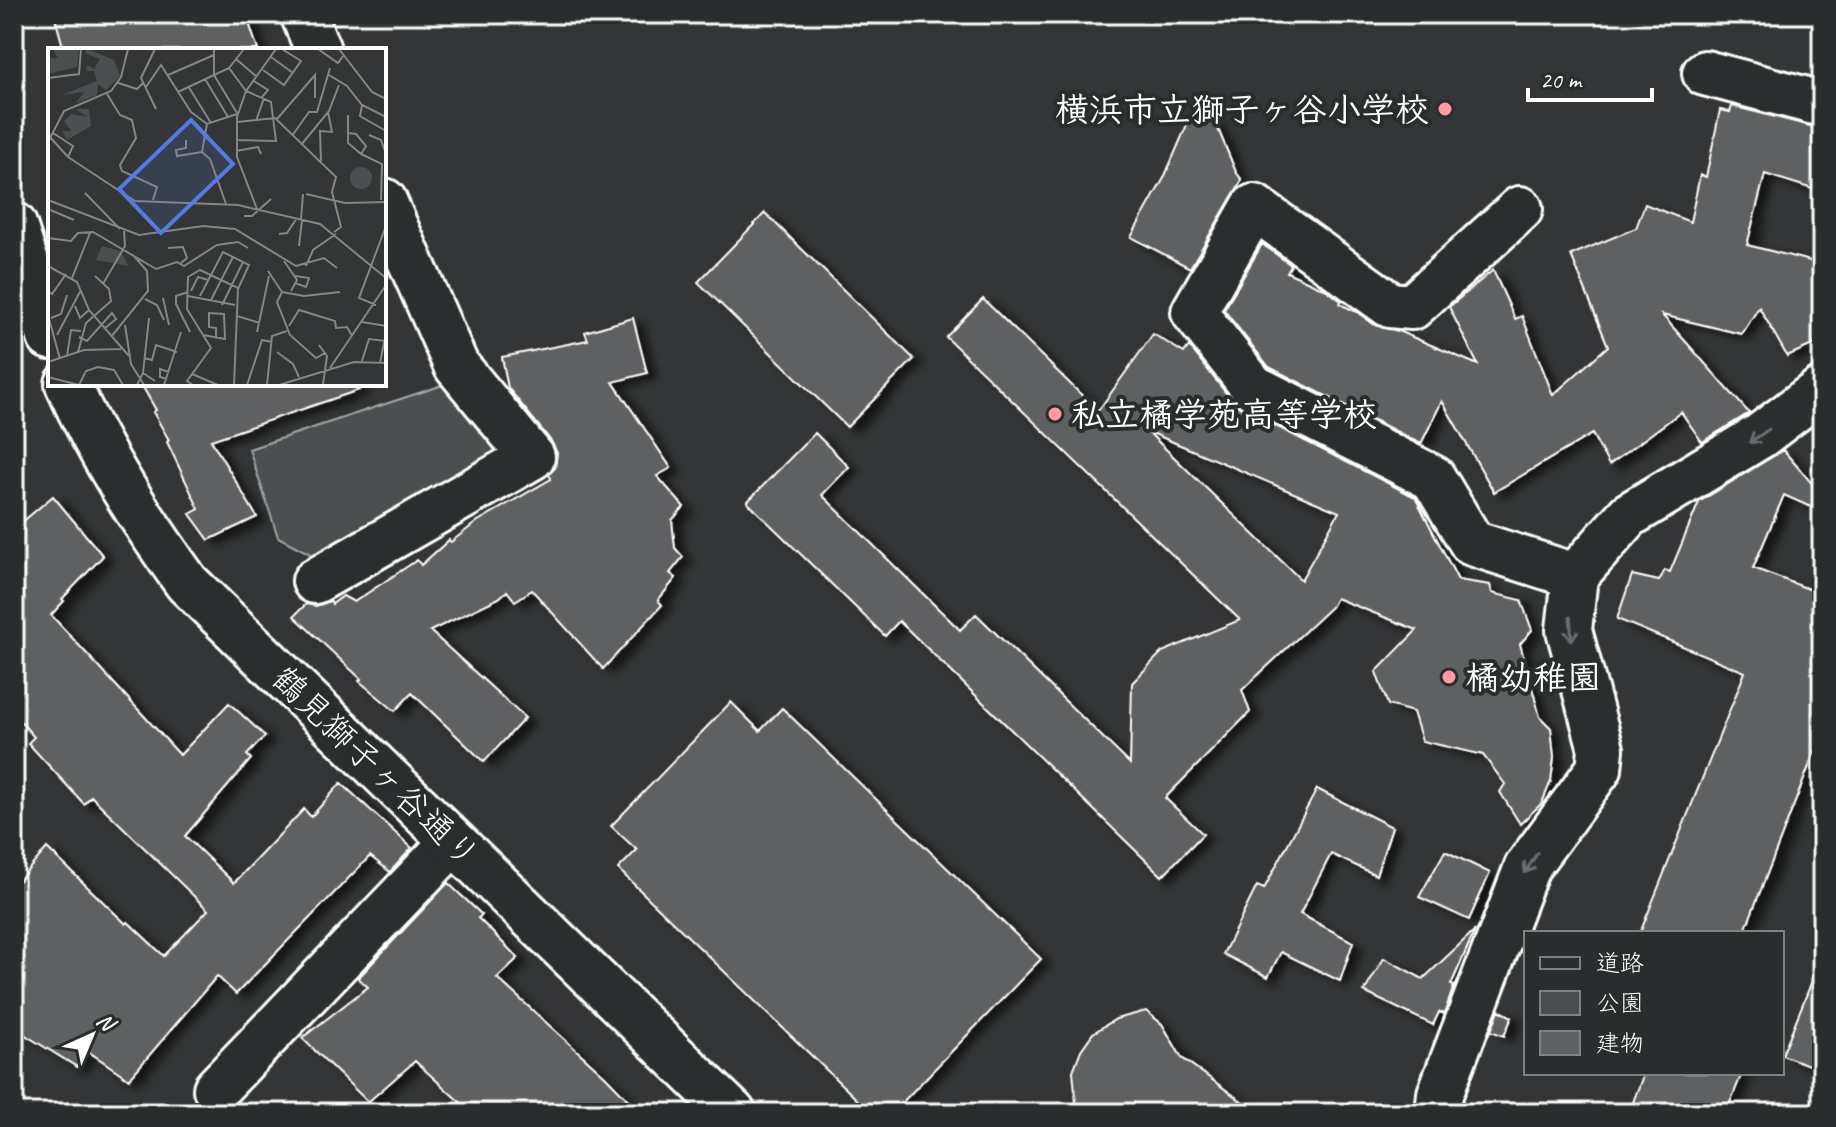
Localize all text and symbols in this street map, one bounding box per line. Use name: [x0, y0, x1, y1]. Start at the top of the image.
inset map: [48, 48, 386, 386]
scale bar: [1528, 52, 1652, 102]
text: 20 m: [1540, 65, 1583, 95]
place label: 横浜市立獅子ヶ谷小学校: [1055, 88, 1429, 131]
marker: 横浜市立獅子ヶ谷小学校: [1436, 100, 1454, 118]
place label: 私立橘学苑高等学校: [1071, 393, 1377, 436]
marker: 私立橘学苑高等学校: [1046, 405, 1064, 423]
one-way arrow: [1749, 428, 1771, 444]
one-way arrow: [1564, 615, 1579, 642]
place label: 橘幼稚園: [1465, 656, 1601, 699]
street label: 鶴見獅子ヶ谷通り: [263, 657, 489, 877]
marker: 橘幼稚園: [1440, 668, 1458, 686]
one-way arrow: [1523, 851, 1539, 874]
legend: [1524, 931, 1784, 1075]
text: 道路: [1596, 948, 1644, 978]
text: 公園: [1596, 988, 1644, 1018]
north arrow: [52, 995, 132, 1075]
text: N: [91, 1007, 122, 1038]
text: 建物: [1596, 1028, 1644, 1058]

